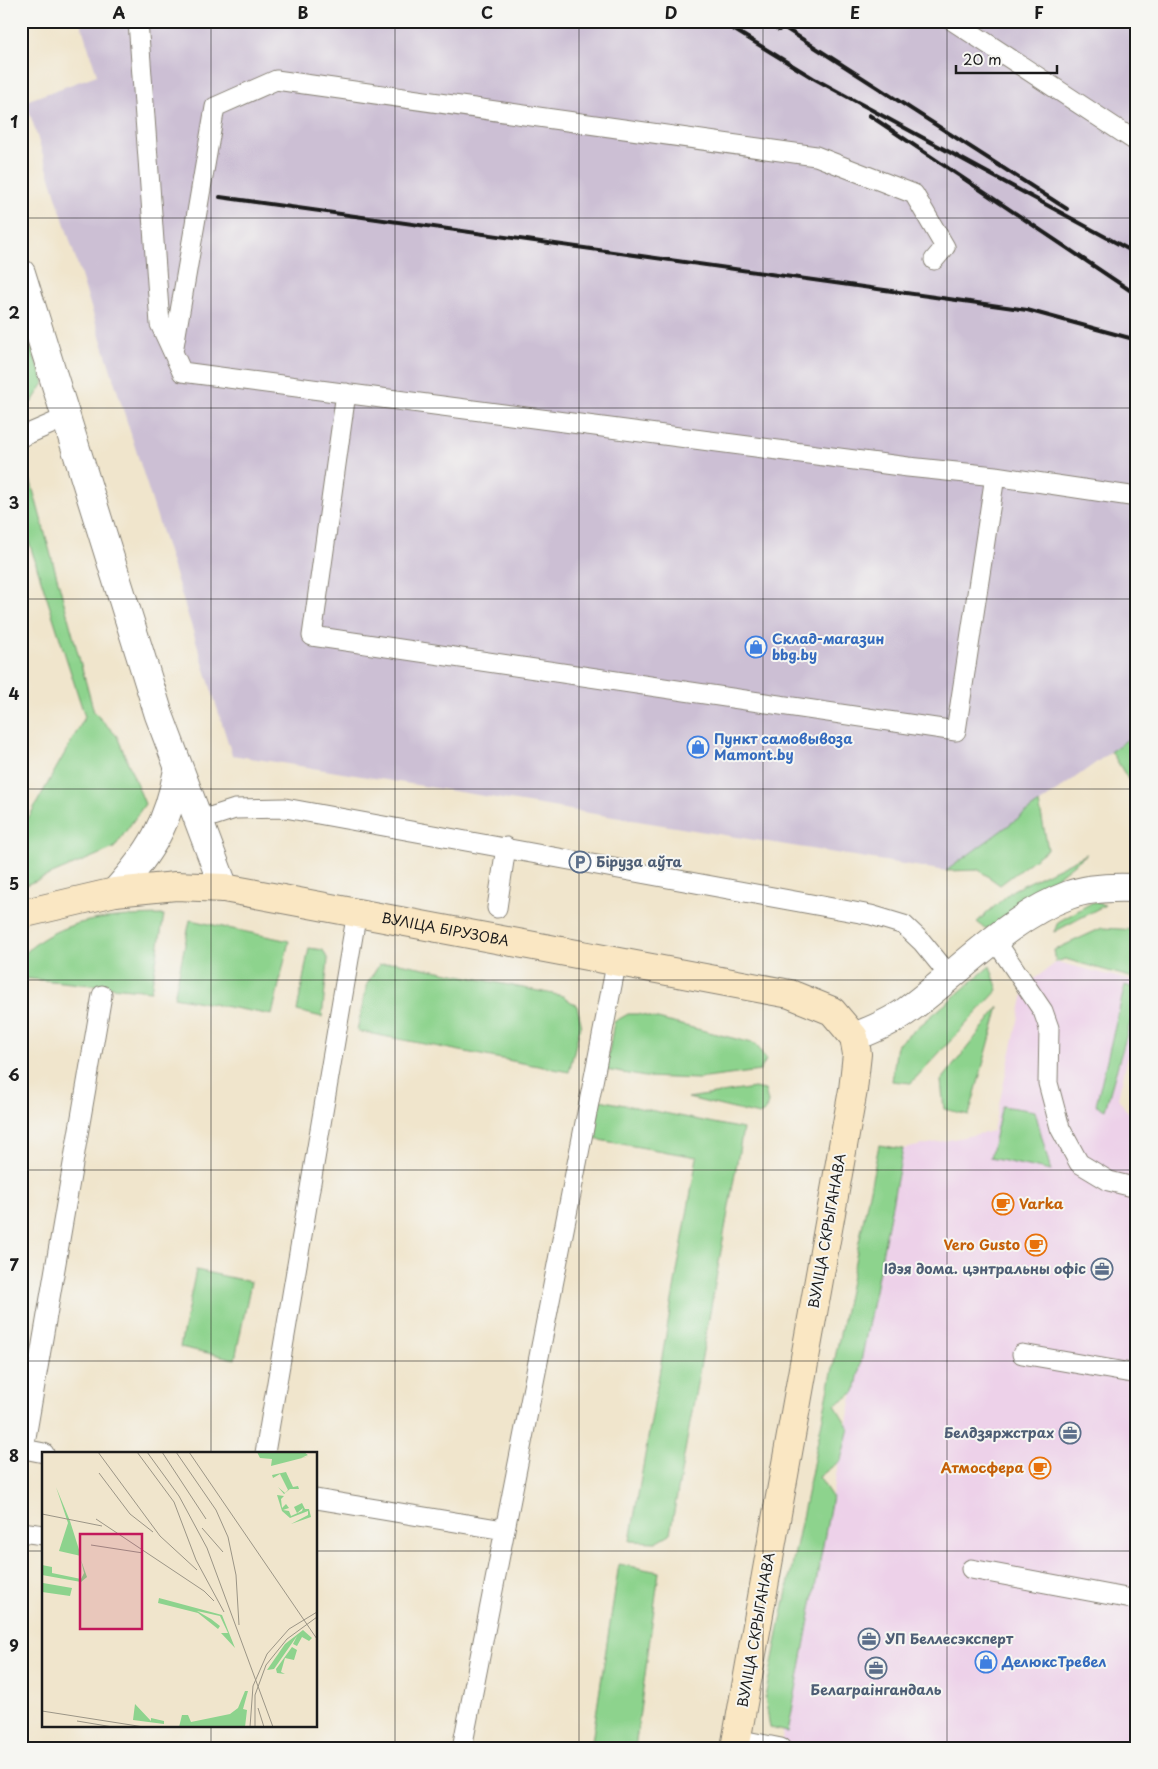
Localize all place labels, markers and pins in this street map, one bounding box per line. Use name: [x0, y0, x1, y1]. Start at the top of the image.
place label: Склад-магазин bbg.by: [772, 628, 885, 665]
shop icon: Склад-магазин bbg.by: [744, 635, 768, 659]
place label: Пункт самовывоза Mamont.by: [714, 728, 853, 765]
shop icon: Пункт самовывоза Mamont.by: [686, 735, 710, 759]
parking icon: Біруза аўта: [568, 850, 592, 874]
place label: Біруза аўта: [596, 851, 682, 872]
cafe icon: Varka: [991, 1192, 1015, 1216]
place label: Varka: [1019, 1193, 1064, 1214]
cafe icon: Vero Gusto: [1024, 1233, 1048, 1257]
place label: Vero Gusto: [944, 1234, 1020, 1255]
office icon: Ідэя дома. цэнтральны офіс: [1090, 1257, 1114, 1281]
place label: Ідэя дома. цэнтральны офіс: [883, 1258, 1086, 1279]
office icon: Белдзяржстрах: [1058, 1421, 1082, 1445]
place label: Белдзяржстрах: [944, 1422, 1054, 1443]
cafe icon: Атмосфера: [1028, 1456, 1052, 1480]
place label: Атмосфера: [941, 1457, 1025, 1478]
office icon: УП Беллесэксперт: [857, 1627, 881, 1651]
place label: УП Беллесэксперт: [885, 1628, 1014, 1649]
shop icon: ДелюксТревел: [974, 1650, 998, 1674]
place label: ДелюксТревел: [1001, 1651, 1106, 1672]
office icon: Белаграінгандаль: [864, 1656, 888, 1680]
place label: Белаграінгандаль: [811, 1679, 942, 1700]

